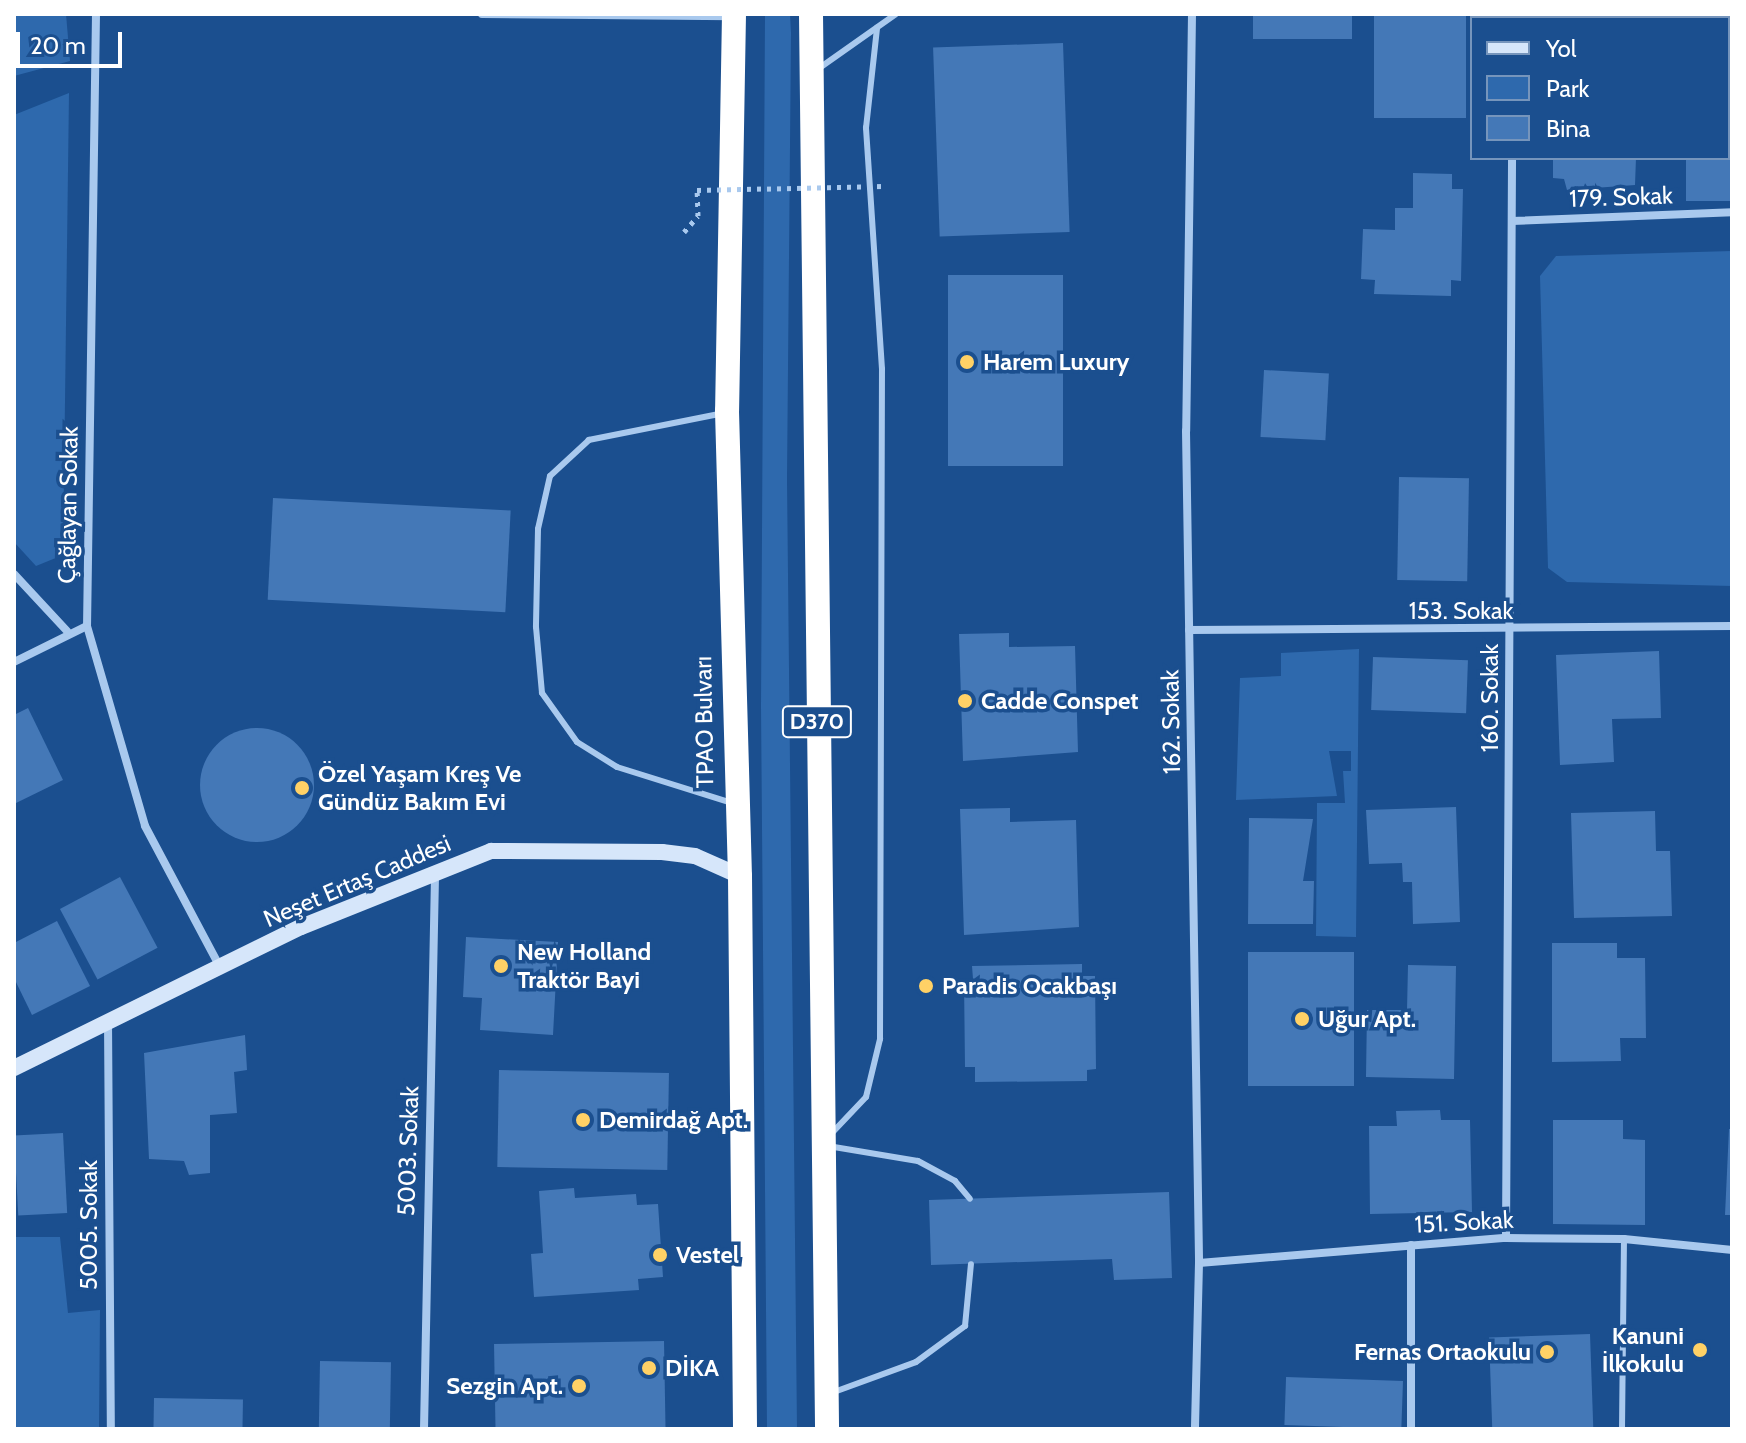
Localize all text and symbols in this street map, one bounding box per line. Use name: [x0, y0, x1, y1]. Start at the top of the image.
scale bar: [20, 16, 126, 66]
legend: [1470, 16, 1730, 160]
text: 20 m: [30, 31, 86, 60]
text: Yol: [1546, 34, 1576, 63]
text: Park: [1546, 74, 1589, 103]
text: Bina: [1546, 114, 1590, 143]
street label: 179. Sokak: [1569, 181, 1673, 213]
place label: Harem Luxury: [983, 348, 1129, 376]
marker: Harem Luxury: [958, 353, 976, 371]
street label: Çağlayan Sokak: [52, 426, 84, 584]
street label: 153. Sokak: [1409, 597, 1513, 625]
street label: 160. Sokak: [1476, 644, 1504, 752]
street label: TPAO Bulvarı: [688, 656, 720, 788]
street label: 162. Sokak: [1156, 669, 1186, 775]
place label: Cadde Conspet: [981, 687, 1139, 715]
marker: Cadde Conspet: [956, 692, 974, 710]
road number: D370: [781, 704, 853, 740]
place label: Özel Yaşam Kreş Ve Gündüz Bakım Evi: [318, 760, 521, 816]
marker: Özel Yaşam Kreş Ve Gündüz Bakım Evi: [293, 779, 311, 797]
street label: Neşet Ertaş Caddesi: [259, 829, 455, 933]
place label: New Holland Traktör Bayi: [517, 938, 651, 994]
marker: New Holland Traktör Bayi: [492, 957, 510, 975]
place label: Paradis Ocakbaşı: [942, 972, 1117, 1000]
marker: Paradis Ocakbaşı: [917, 977, 935, 995]
place label: Uğur Apt.: [1318, 1005, 1416, 1033]
marker: Uğur Apt.: [1293, 1010, 1311, 1028]
street label: 5003. Sokak: [391, 1086, 425, 1216]
place label: Demirdağ Apt.: [599, 1106, 748, 1134]
marker: Demirdağ Apt.: [574, 1111, 592, 1129]
street label: 5005. Sokak: [75, 1160, 103, 1290]
street label: 151. Sokak: [1414, 1205, 1514, 1239]
place label: Vestel: [676, 1241, 739, 1269]
marker: Vestel: [651, 1246, 669, 1264]
place label: Kanuni İlkokulu: [1602, 1322, 1684, 1378]
place label: Fernas Ortaokulu: [1354, 1338, 1531, 1366]
marker: Kanuni İlkokulu: [1691, 1341, 1709, 1359]
marker: Fernas Ortaokulu: [1538, 1343, 1556, 1361]
place label: DİKA: [665, 1354, 719, 1382]
marker: DİKA: [640, 1359, 658, 1377]
place label: Sezgin Apt.: [446, 1372, 563, 1400]
marker: Sezgin Apt.: [570, 1377, 588, 1395]

